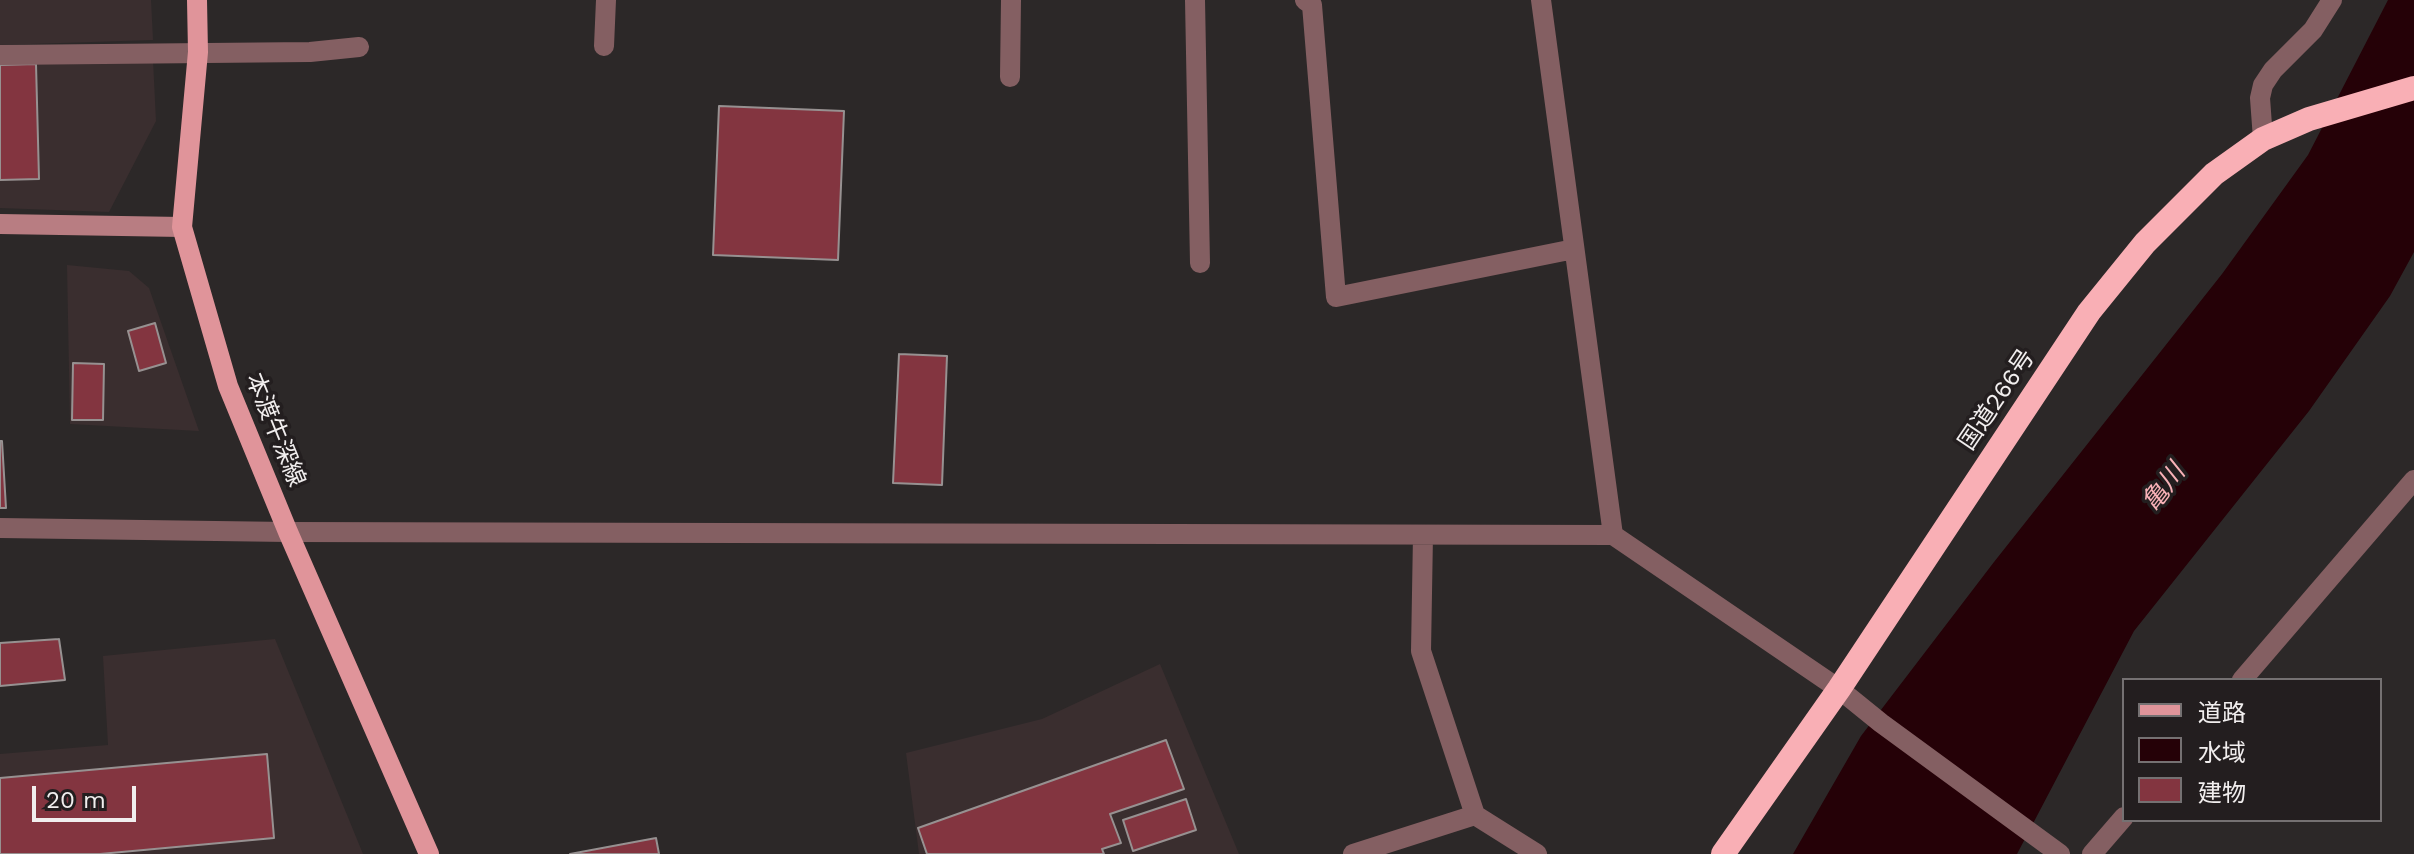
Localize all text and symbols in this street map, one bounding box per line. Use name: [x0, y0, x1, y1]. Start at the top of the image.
street label: 国道266号: [1953, 344, 2041, 456]
street label: 本渡牛深線: [239, 369, 311, 491]
water label: 亀川: [2136, 458, 2192, 518]
legend: [2122, 678, 2382, 822]
text: 道路: [2198, 699, 2246, 727]
text: 水域: [2198, 739, 2246, 767]
scale bar: [36, 770, 140, 820]
text: 建物: [2198, 779, 2246, 807]
text: 20 m: [46, 786, 106, 814]

